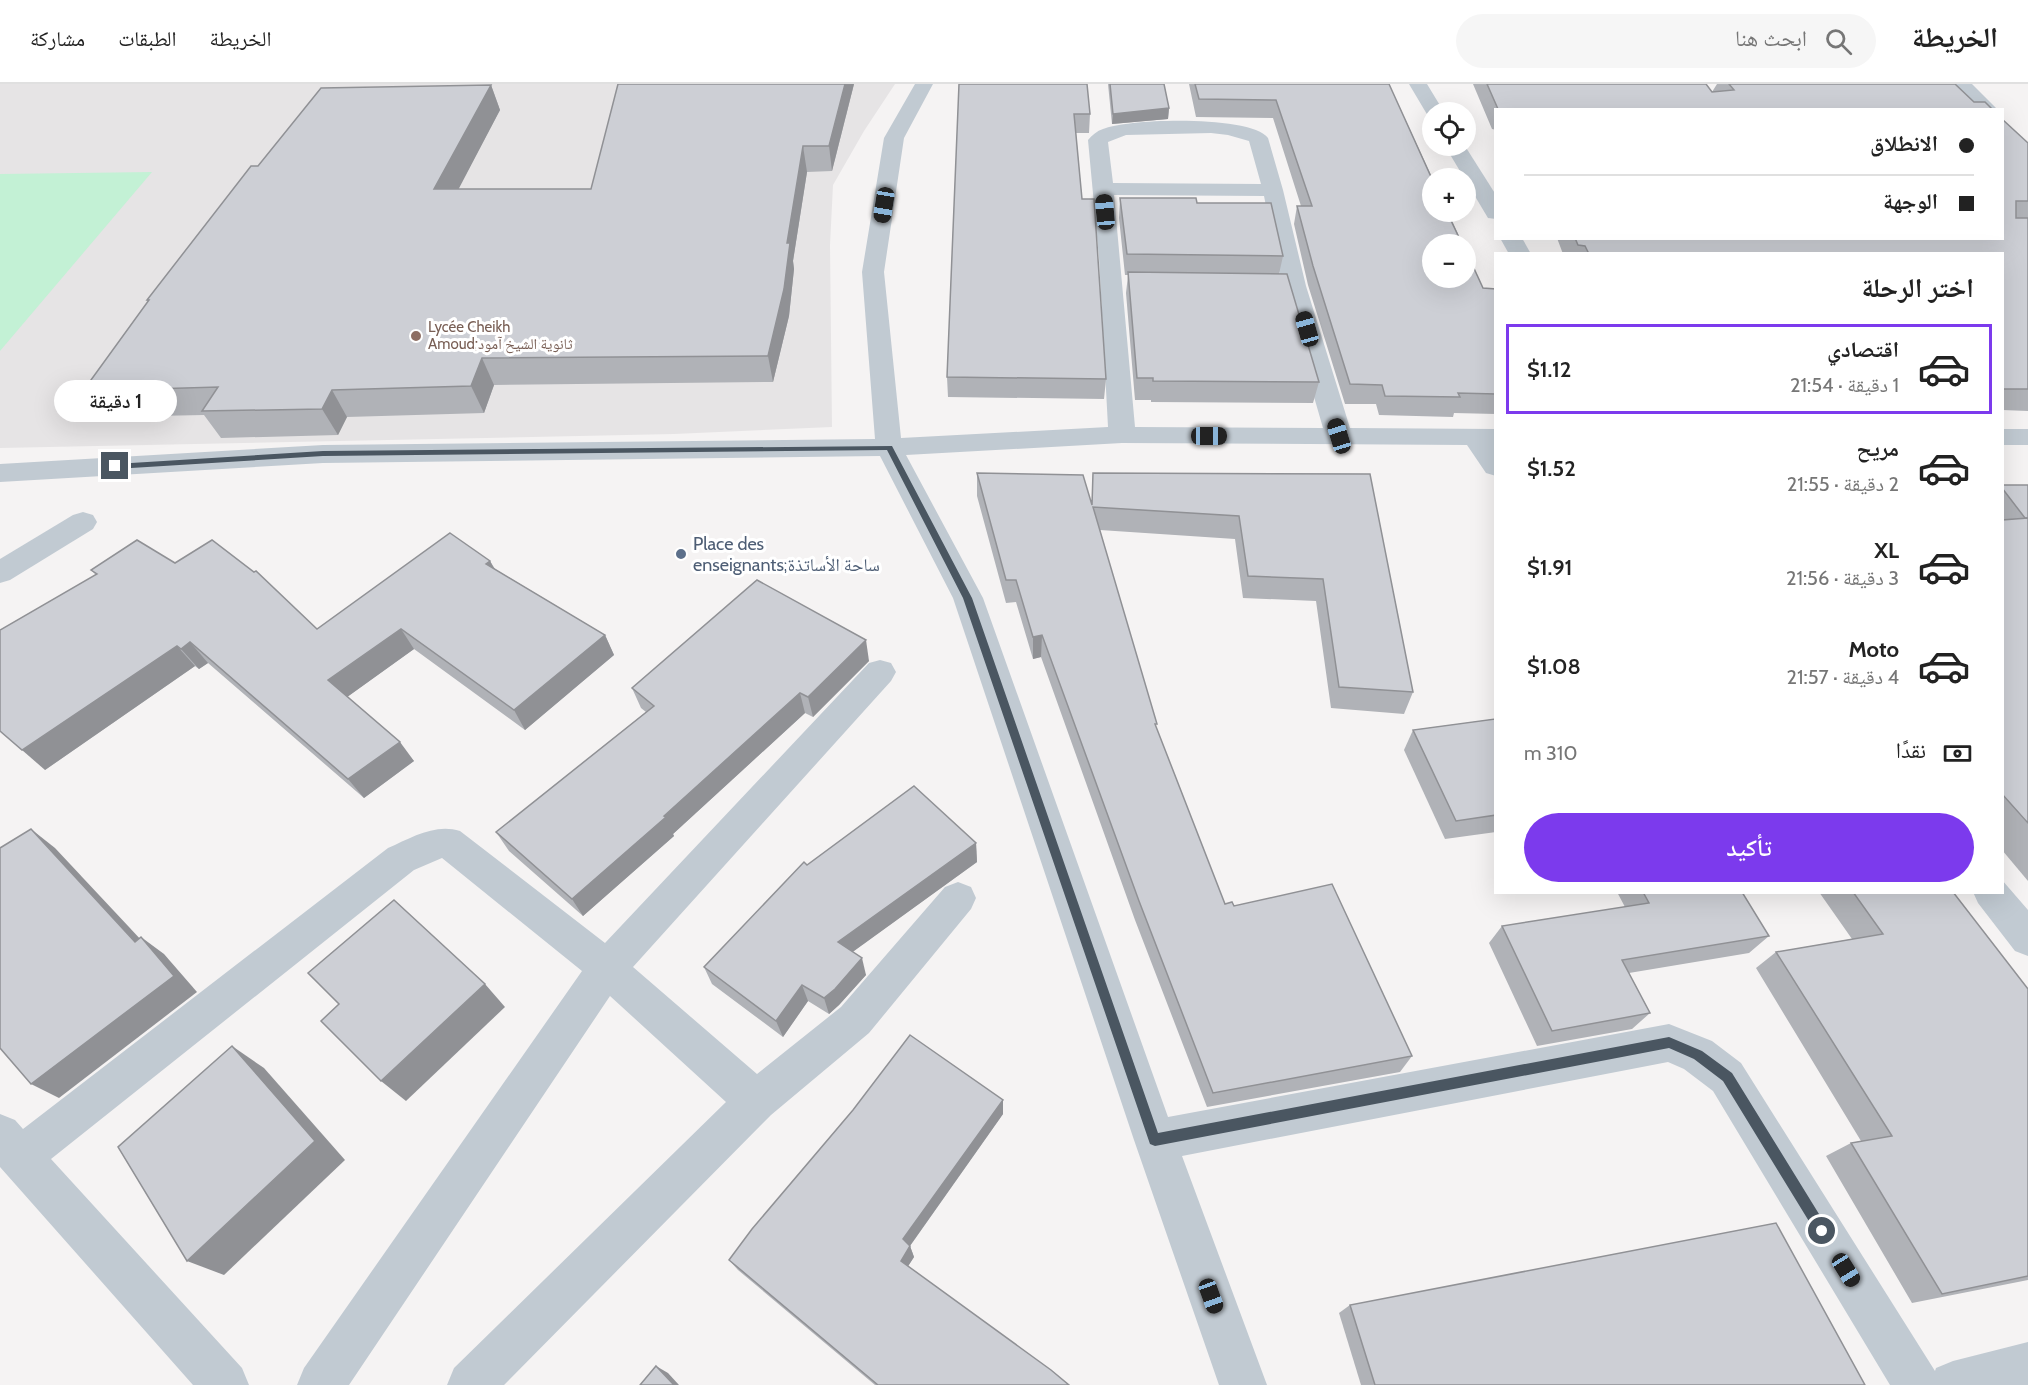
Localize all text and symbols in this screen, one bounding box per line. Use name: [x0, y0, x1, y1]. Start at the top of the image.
search box: [1456, 14, 1876, 68]
text: الخريطة: [1912, 20, 1998, 54]
text: ابحث هنا: [1735, 25, 1807, 52]
icon: search: [1822, 25, 1855, 58]
text: مشاركة: [30, 26, 85, 51]
text: الطبقات: [118, 26, 177, 51]
text: الخريطة: [210, 26, 271, 51]
map controls: [1422, 102, 1476, 288]
button: locate: [1422, 102, 1476, 156]
text: الانطلاق: [1870, 130, 1938, 157]
button: +: [1422, 168, 1476, 222]
car: [872, 186, 896, 224]
text: الوجهة: [1883, 188, 1938, 215]
car: [1094, 193, 1116, 231]
button: −: [1422, 234, 1476, 288]
text: اختر الرحلة: [1861, 271, 1974, 304]
car: [1293, 309, 1321, 349]
place label: Lycée Cheikh Amoud;ثانوية الشيخ آمود: [428, 318, 573, 354]
marker: Lycée Cheikh Amoud;ثانوية الشيخ آمود: [409, 329, 423, 343]
text: اقتصادي: [1827, 336, 1899, 363]
icon: car: [1917, 342, 1971, 396]
text: $1.12: [1527, 356, 1571, 383]
text: 1 دقيقة · 21:54: [1790, 373, 1899, 397]
callout: 1 دقيقة: [54, 379, 176, 421]
text: 1 دقيقة: [89, 389, 142, 413]
car: [1325, 416, 1353, 456]
car: [1191, 427, 1227, 445]
text: مريح: [1856, 435, 1899, 462]
icon: car: [1917, 441, 1971, 495]
route end: [101, 452, 128, 479]
text: $1.52: [1527, 455, 1576, 482]
text: 2 دقيقة · 21:55: [1787, 472, 1899, 496]
place label: Place des enseignants;ساحة الأساتذة: [693, 533, 880, 576]
text: XL: [1874, 537, 1899, 564]
icon: car: [1917, 540, 1971, 594]
marker: Place des enseignants;ساحة الأساتذة: [674, 547, 688, 561]
text: $1.91: [1527, 554, 1572, 581]
text: 3 دقيقة · 21:56: [1786, 566, 1899, 590]
text: Moto: [1848, 636, 1899, 663]
icon: car: [1917, 639, 1971, 693]
text: $1.08: [1527, 653, 1581, 680]
text: 4 دقيقة · 21:57: [1786, 665, 1899, 689]
text: نقدًا: [1896, 737, 1926, 764]
icon: cash: [1941, 737, 1974, 770]
text: 310 m: [1524, 741, 1577, 765]
button: تأكيد: [1524, 813, 1974, 882]
route start: [1808, 1217, 1835, 1244]
car: [1829, 1250, 1863, 1290]
car: [1196, 1276, 1226, 1316]

